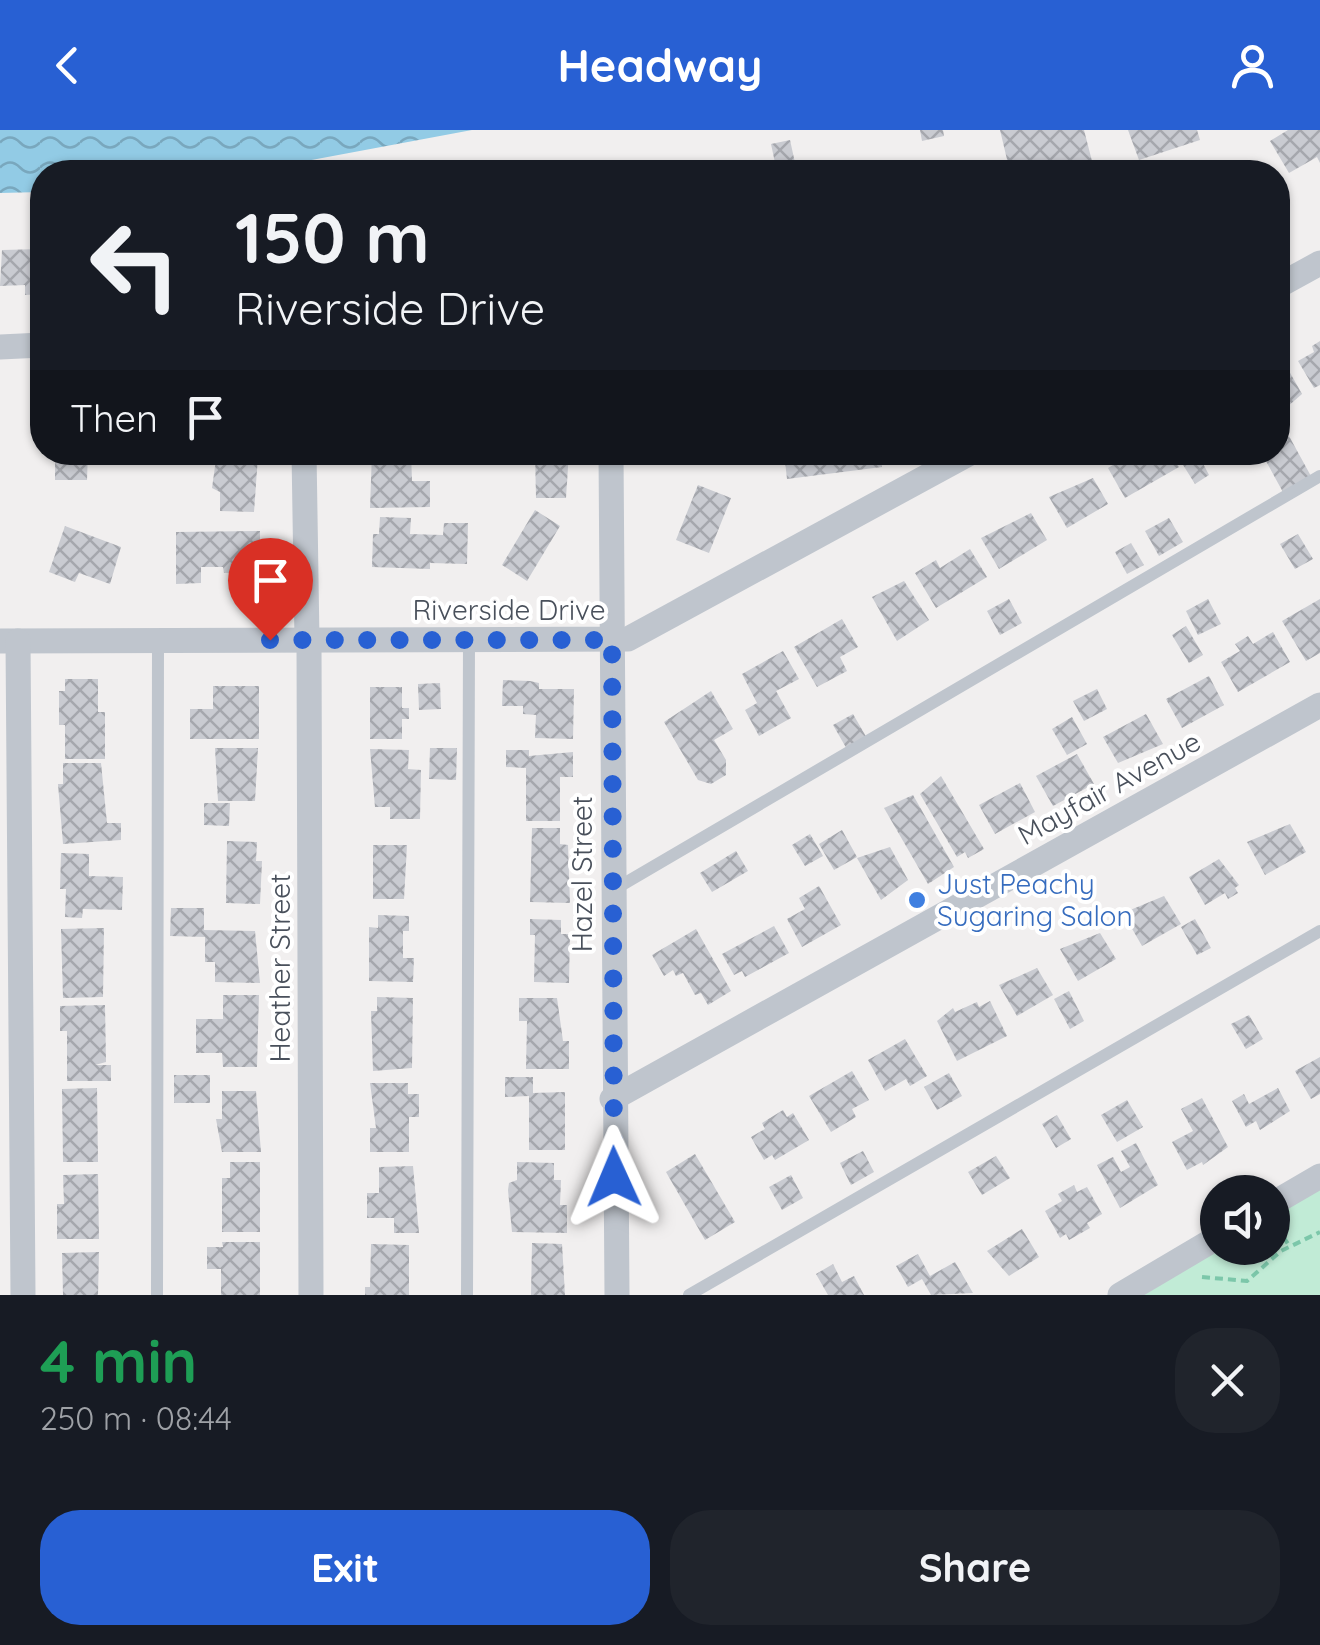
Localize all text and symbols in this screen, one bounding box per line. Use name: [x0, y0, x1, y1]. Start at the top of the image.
text: Headway: [557, 37, 763, 93]
icon: back: [40, 38, 95, 93]
icon: person: [1225, 38, 1280, 93]
text: 150 m: [235, 193, 430, 281]
icon: left: [70, 200, 200, 330]
text: Riverside Drive: [235, 280, 545, 336]
icon: arrive: [178, 390, 233, 445]
text: Then: [70, 394, 158, 442]
pin: [228, 538, 313, 641]
icon: arrive: [243, 553, 298, 608]
street label: Riverside Drive: [413, 592, 605, 627]
street label: Mayfair Avenue: [1011, 723, 1206, 852]
street label: Hazel Street: [564, 796, 599, 952]
place label: Just Peachy Sugaring Salon: [937, 866, 1133, 933]
street label: Heather Street: [262, 873, 297, 1063]
marker: Just Peachy Sugaring Salon: [906, 889, 928, 911]
position arrow: [562, 1125, 666, 1229]
map controls: [1200, 1175, 1290, 1265]
button: sound: [1200, 1175, 1290, 1265]
text: 4 min: [40, 1323, 197, 1398]
button: close: [1175, 1328, 1280, 1433]
text: 250 m · 08:44: [40, 1398, 232, 1438]
button: Exit: [40, 1510, 650, 1625]
button: Share: [670, 1510, 1280, 1625]

